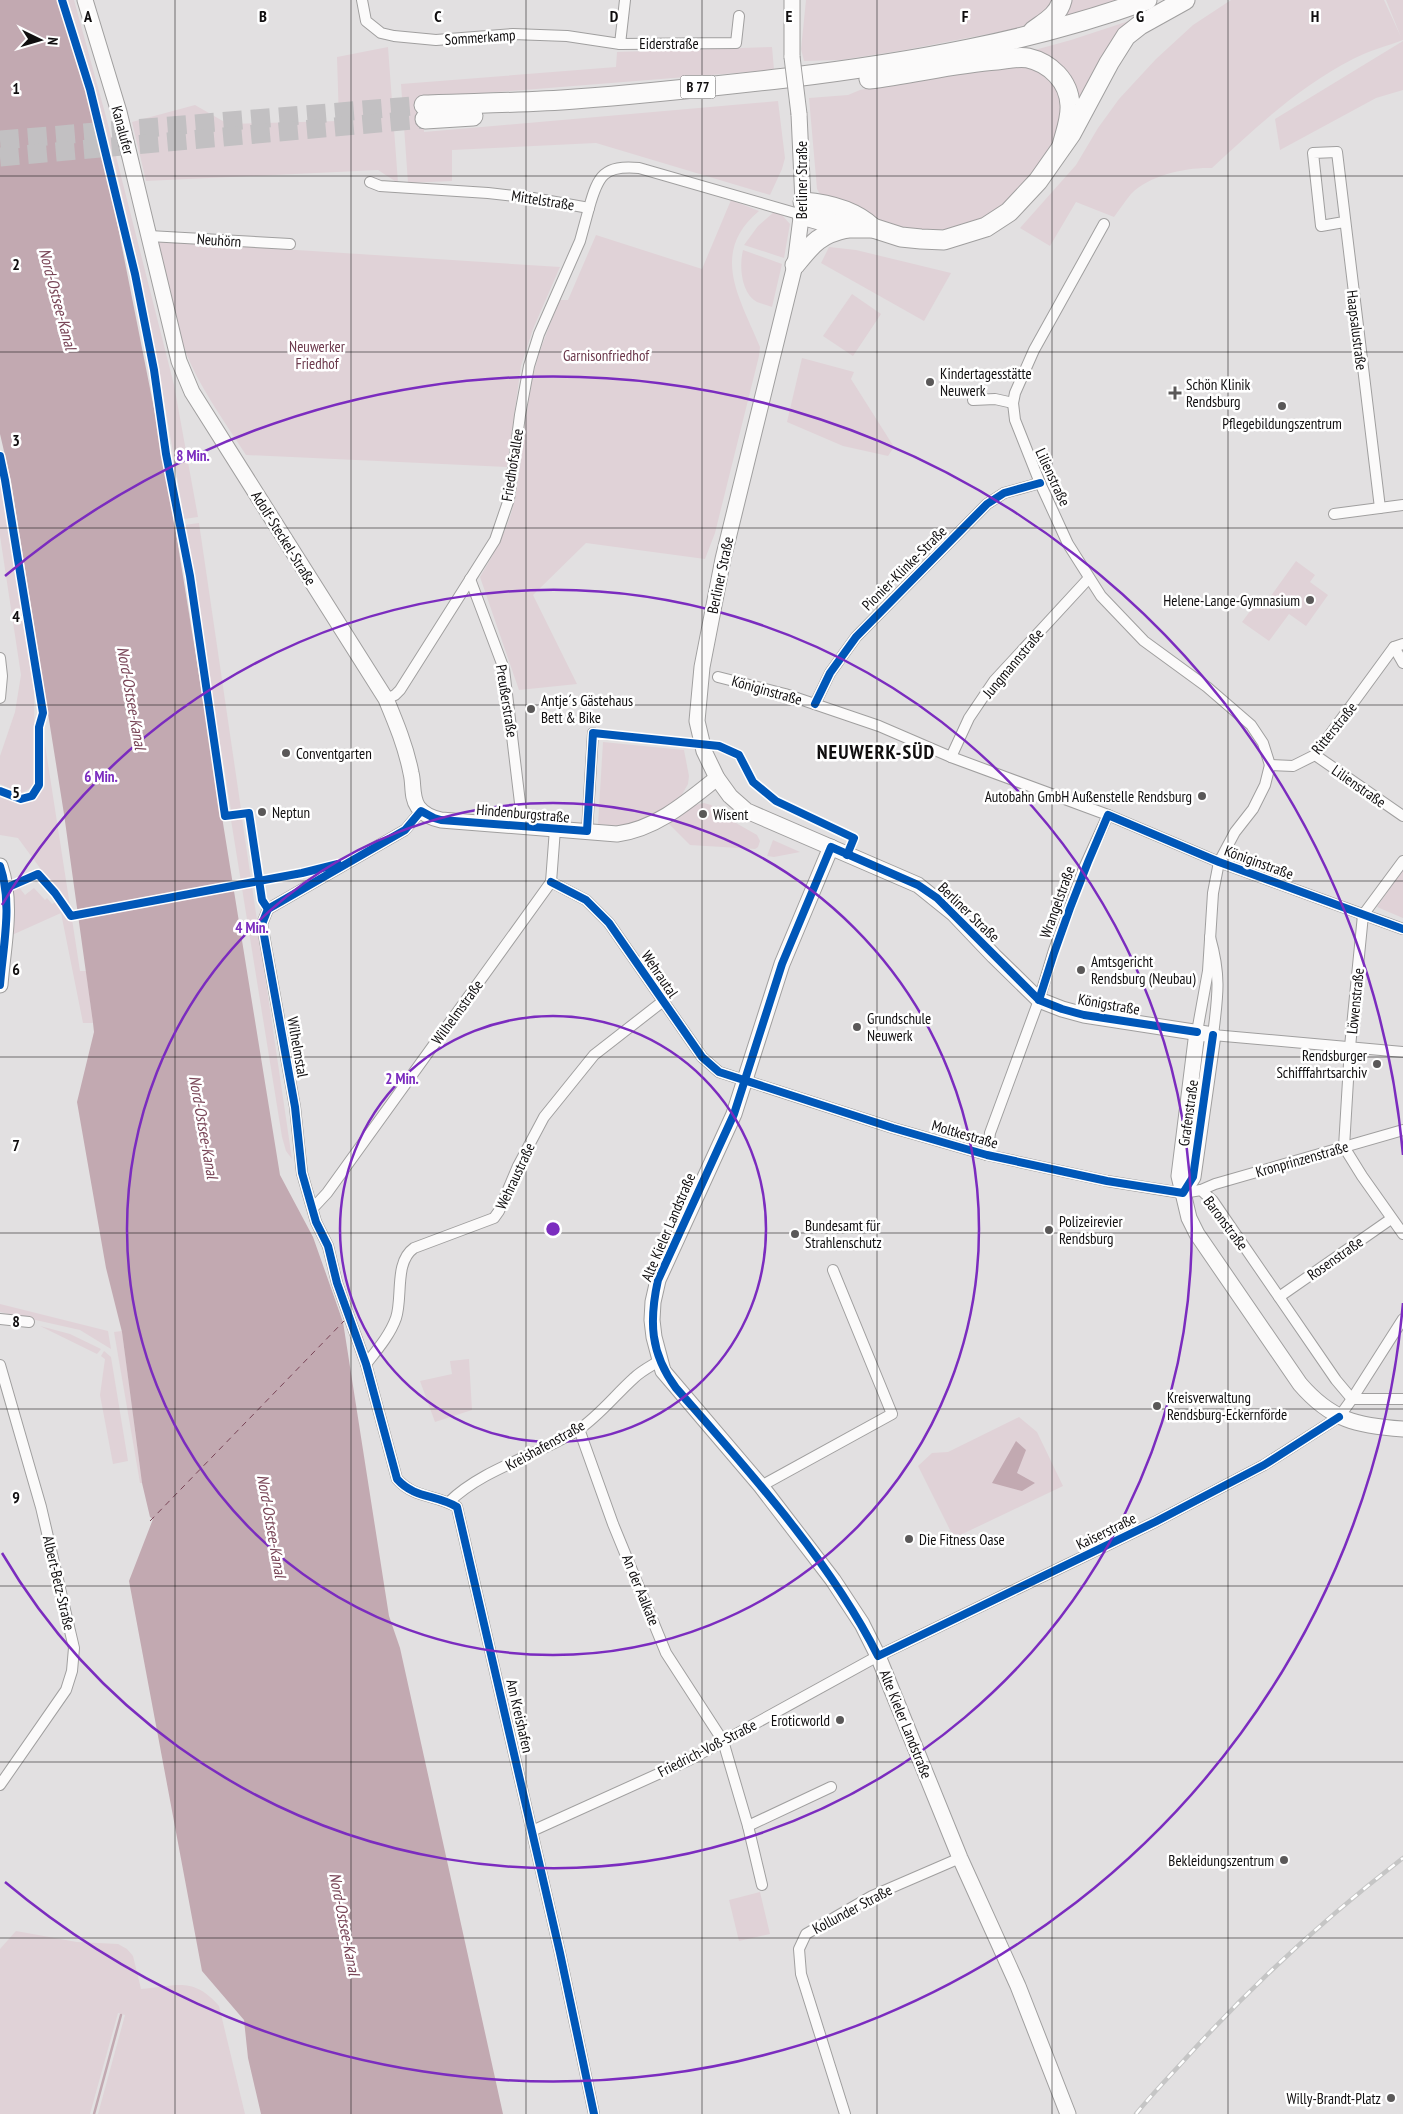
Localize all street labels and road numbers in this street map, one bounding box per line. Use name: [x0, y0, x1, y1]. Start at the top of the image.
street label: Sommerkamp: [444, 25, 516, 49]
street label: Eiderstraße: [639, 34, 699, 53]
road number: B 77: [680, 75, 716, 98]
street label: Kanalufer: [107, 104, 139, 157]
street label: Berliner Straße: [792, 141, 811, 219]
street label: Mittelstraße: [510, 186, 576, 214]
street label: Neuhörn: [196, 229, 242, 251]
street label: Haapsalustraße: [1343, 289, 1371, 371]
street label: Friedhofsallee: [497, 427, 527, 503]
street label: Lilienstraße: [1031, 445, 1075, 509]
street label: Adolf-Steckel-Straße: [247, 487, 321, 589]
street label: Pionier-Klinke-Straße: [858, 522, 950, 614]
street label: Berliner Straße: [703, 535, 737, 615]
street label: Jungmannstraße: [978, 624, 1048, 702]
street label: Preußerstraße: [492, 663, 522, 739]
street label: Königinstraße: [730, 671, 804, 709]
street label: Ritterstraße: [1307, 698, 1361, 758]
street label: Lilienstraße: [1328, 760, 1390, 812]
street label: Hindenburgstraße: [476, 799, 570, 827]
street label: Königinstraße: [1222, 841, 1296, 883]
street label: Wrangelstraße: [1035, 863, 1079, 941]
street label: Berliner Straße: [934, 878, 1004, 946]
street label: Wehrautal: [637, 947, 683, 1002]
street label: Löwenstraße: [1342, 967, 1368, 1035]
street label: Wilhelmstraße: [427, 976, 487, 1048]
street label: Königstraße: [1077, 989, 1141, 1019]
street label: Wilhelmstal: [283, 1015, 313, 1079]
street label: Grafenstraße: [1174, 1079, 1202, 1147]
street label: Moltkestraße: [930, 1115, 1000, 1153]
street label: Kronprinzenstraße: [1253, 1137, 1351, 1181]
street label: Wehraustraße: [491, 1139, 539, 1213]
street label: Alte Kieler Landstraße: [637, 1170, 699, 1284]
street label: Baronstraße: [1199, 1192, 1253, 1254]
street label: Rosenstraße: [1303, 1232, 1367, 1284]
street label: Kreishafenstraße: [502, 1415, 588, 1475]
street label: Kaiserstraße: [1073, 1508, 1139, 1554]
street label: Albert-Betz-Straße: [39, 1534, 79, 1632]
street label: An der Aalkate: [618, 1552, 664, 1628]
street label: Alte Kieler Landstraße: [876, 1667, 936, 1781]
street label: Am Kreishafen: [502, 1677, 538, 1755]
street label: Friedrich-Voß-Straße: [654, 1715, 760, 1781]
street label: Kollunder Straße: [809, 1880, 895, 1938]

